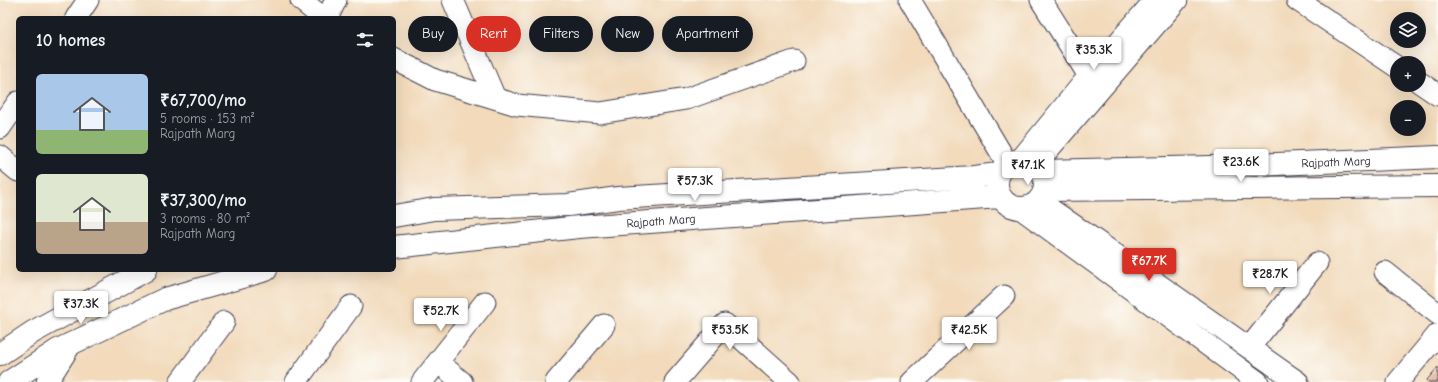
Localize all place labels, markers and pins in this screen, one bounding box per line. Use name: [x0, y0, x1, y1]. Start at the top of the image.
pin: ₹35.3K: [1061, 37, 1127, 71]
pin: ₹23.6K: [1208, 149, 1274, 183]
pin: ₹47.1K: [995, 152, 1061, 186]
pin: ₹57.3K: [662, 168, 728, 202]
pin: ₹67.7K: [1116, 248, 1182, 282]
pin: ₹28.7K: [1237, 261, 1303, 295]
pin: ₹37.3K: [48, 291, 114, 325]
pin: ₹52.7K: [408, 298, 474, 332]
pin: ₹53.5K: [697, 317, 763, 351]
pin: ₹42.5K: [936, 317, 1002, 351]

